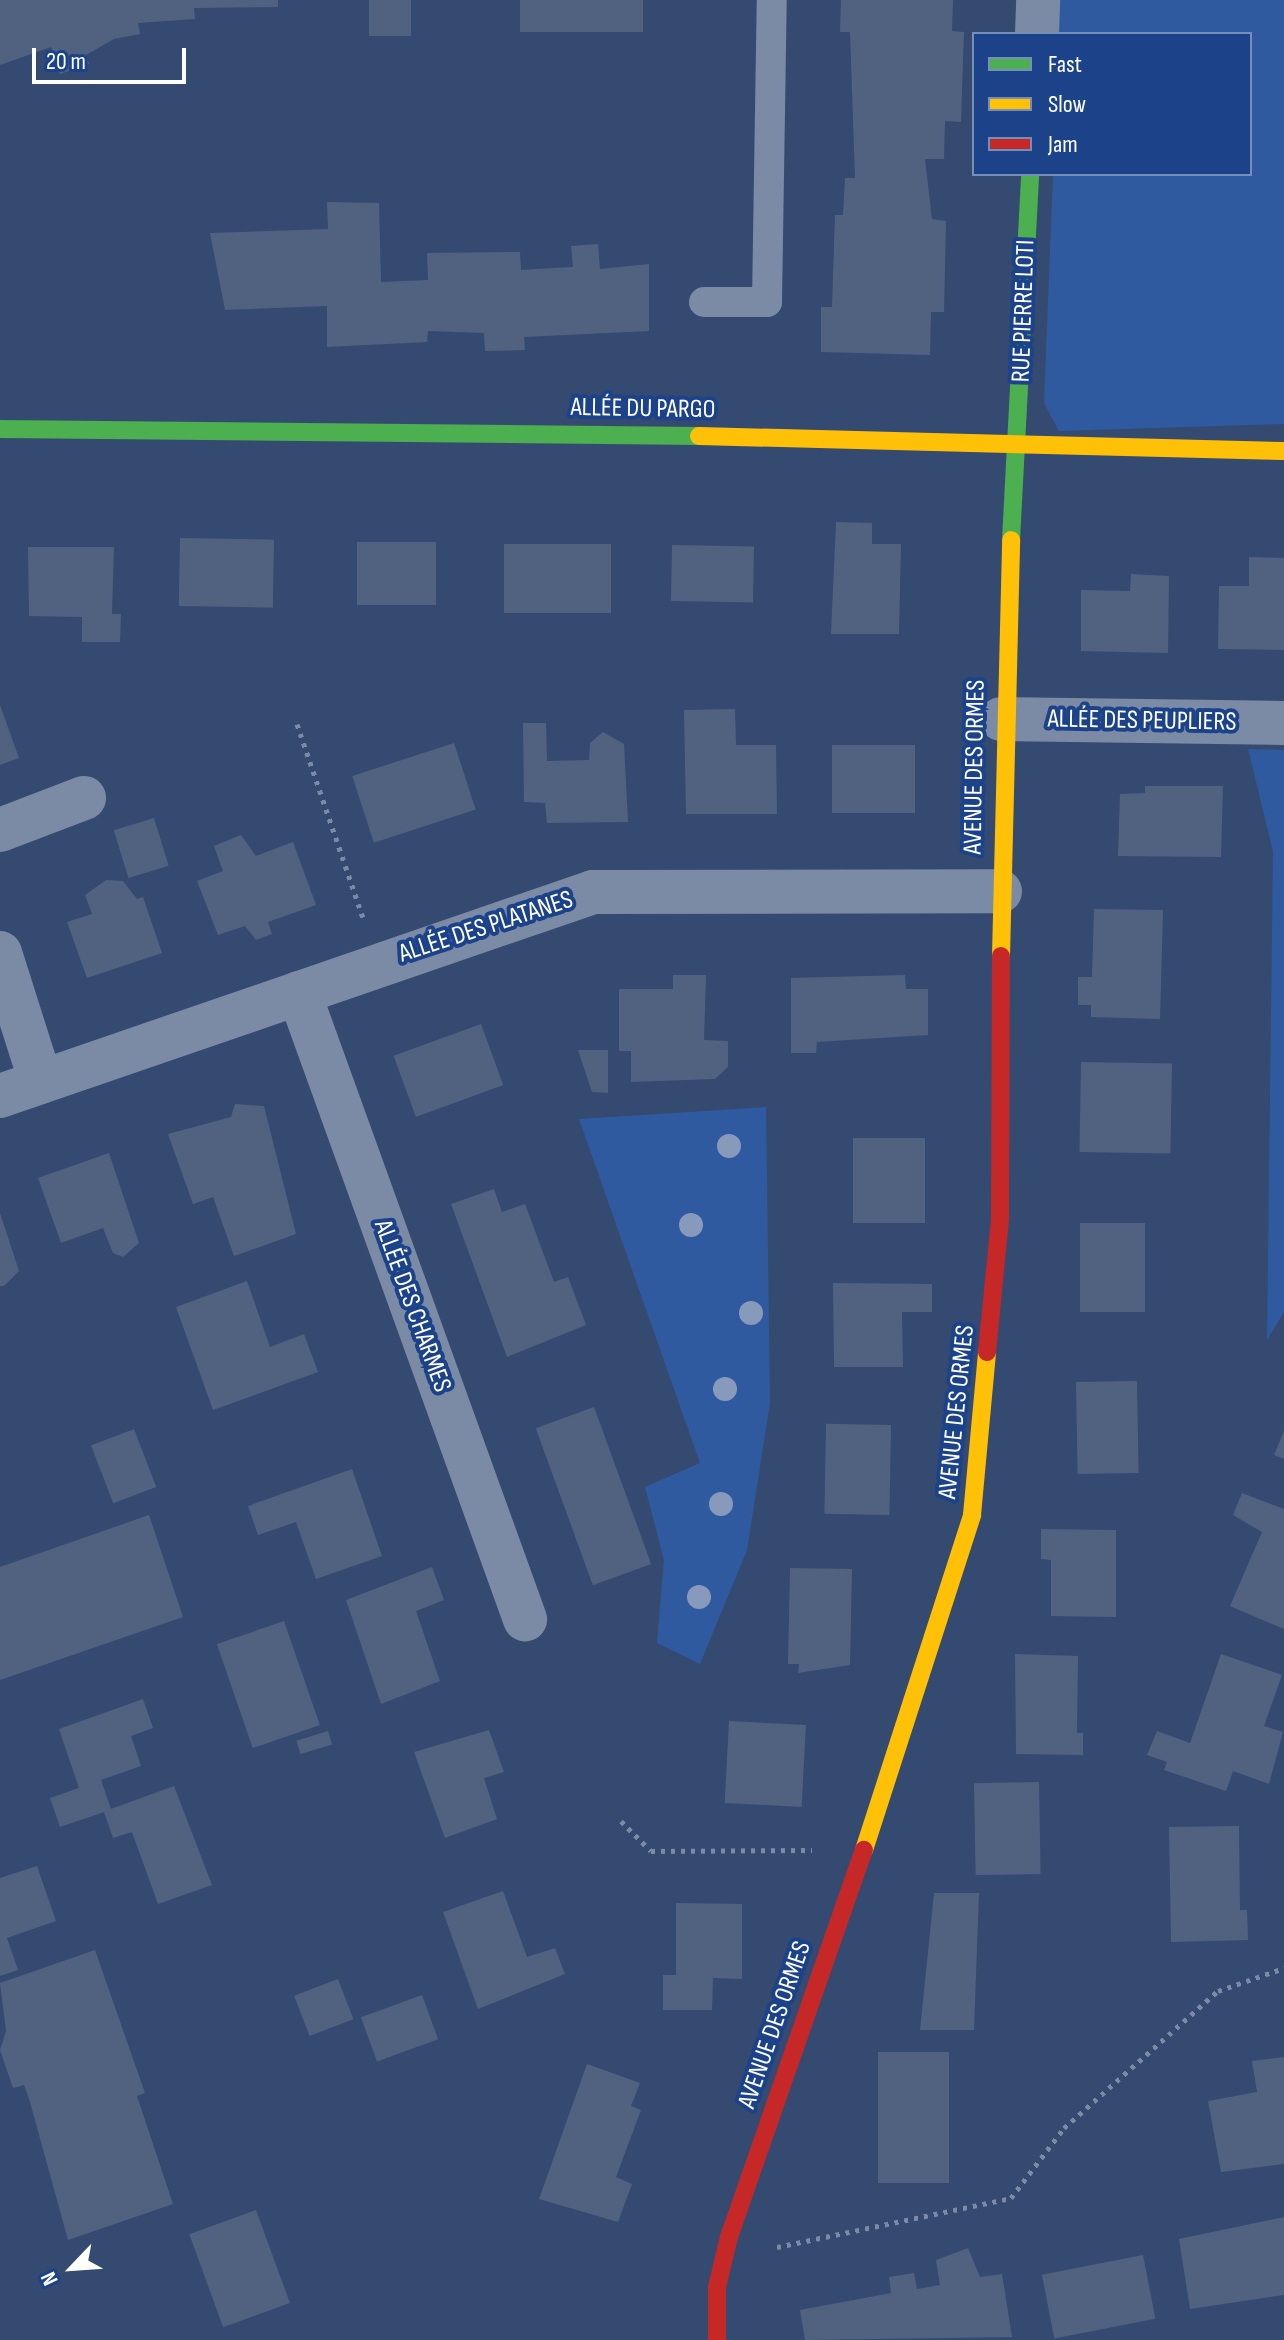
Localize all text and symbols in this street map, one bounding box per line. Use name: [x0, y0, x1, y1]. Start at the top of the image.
scale bar: [36, 32, 190, 82]
legend: [972, 32, 1252, 176]
text: 20 m: [46, 47, 86, 76]
text: Fast: [1048, 50, 1082, 79]
text: Slow: [1048, 90, 1086, 119]
text: Jam: [1048, 130, 1078, 159]
street label: RUE PIERRE LOTI: [1006, 239, 1042, 383]
street label: ALLÉE DU PARGO: [570, 392, 716, 426]
street label: AVENUE DES ORMES: [958, 679, 992, 855]
street label: ALLÉE DES PEUPLIERS: [1047, 704, 1237, 738]
street label: ALLÉE DES PLATANES: [395, 884, 577, 970]
street label: ALLÉE DES CHARMES: [366, 1216, 458, 1396]
street label: AVENUE DES ORMES: [932, 1324, 982, 1500]
street label: AVENUE DES ORMES: [732, 1937, 818, 2113]
north arrow: [32, 2228, 112, 2308]
text: N: [35, 2267, 65, 2289]

